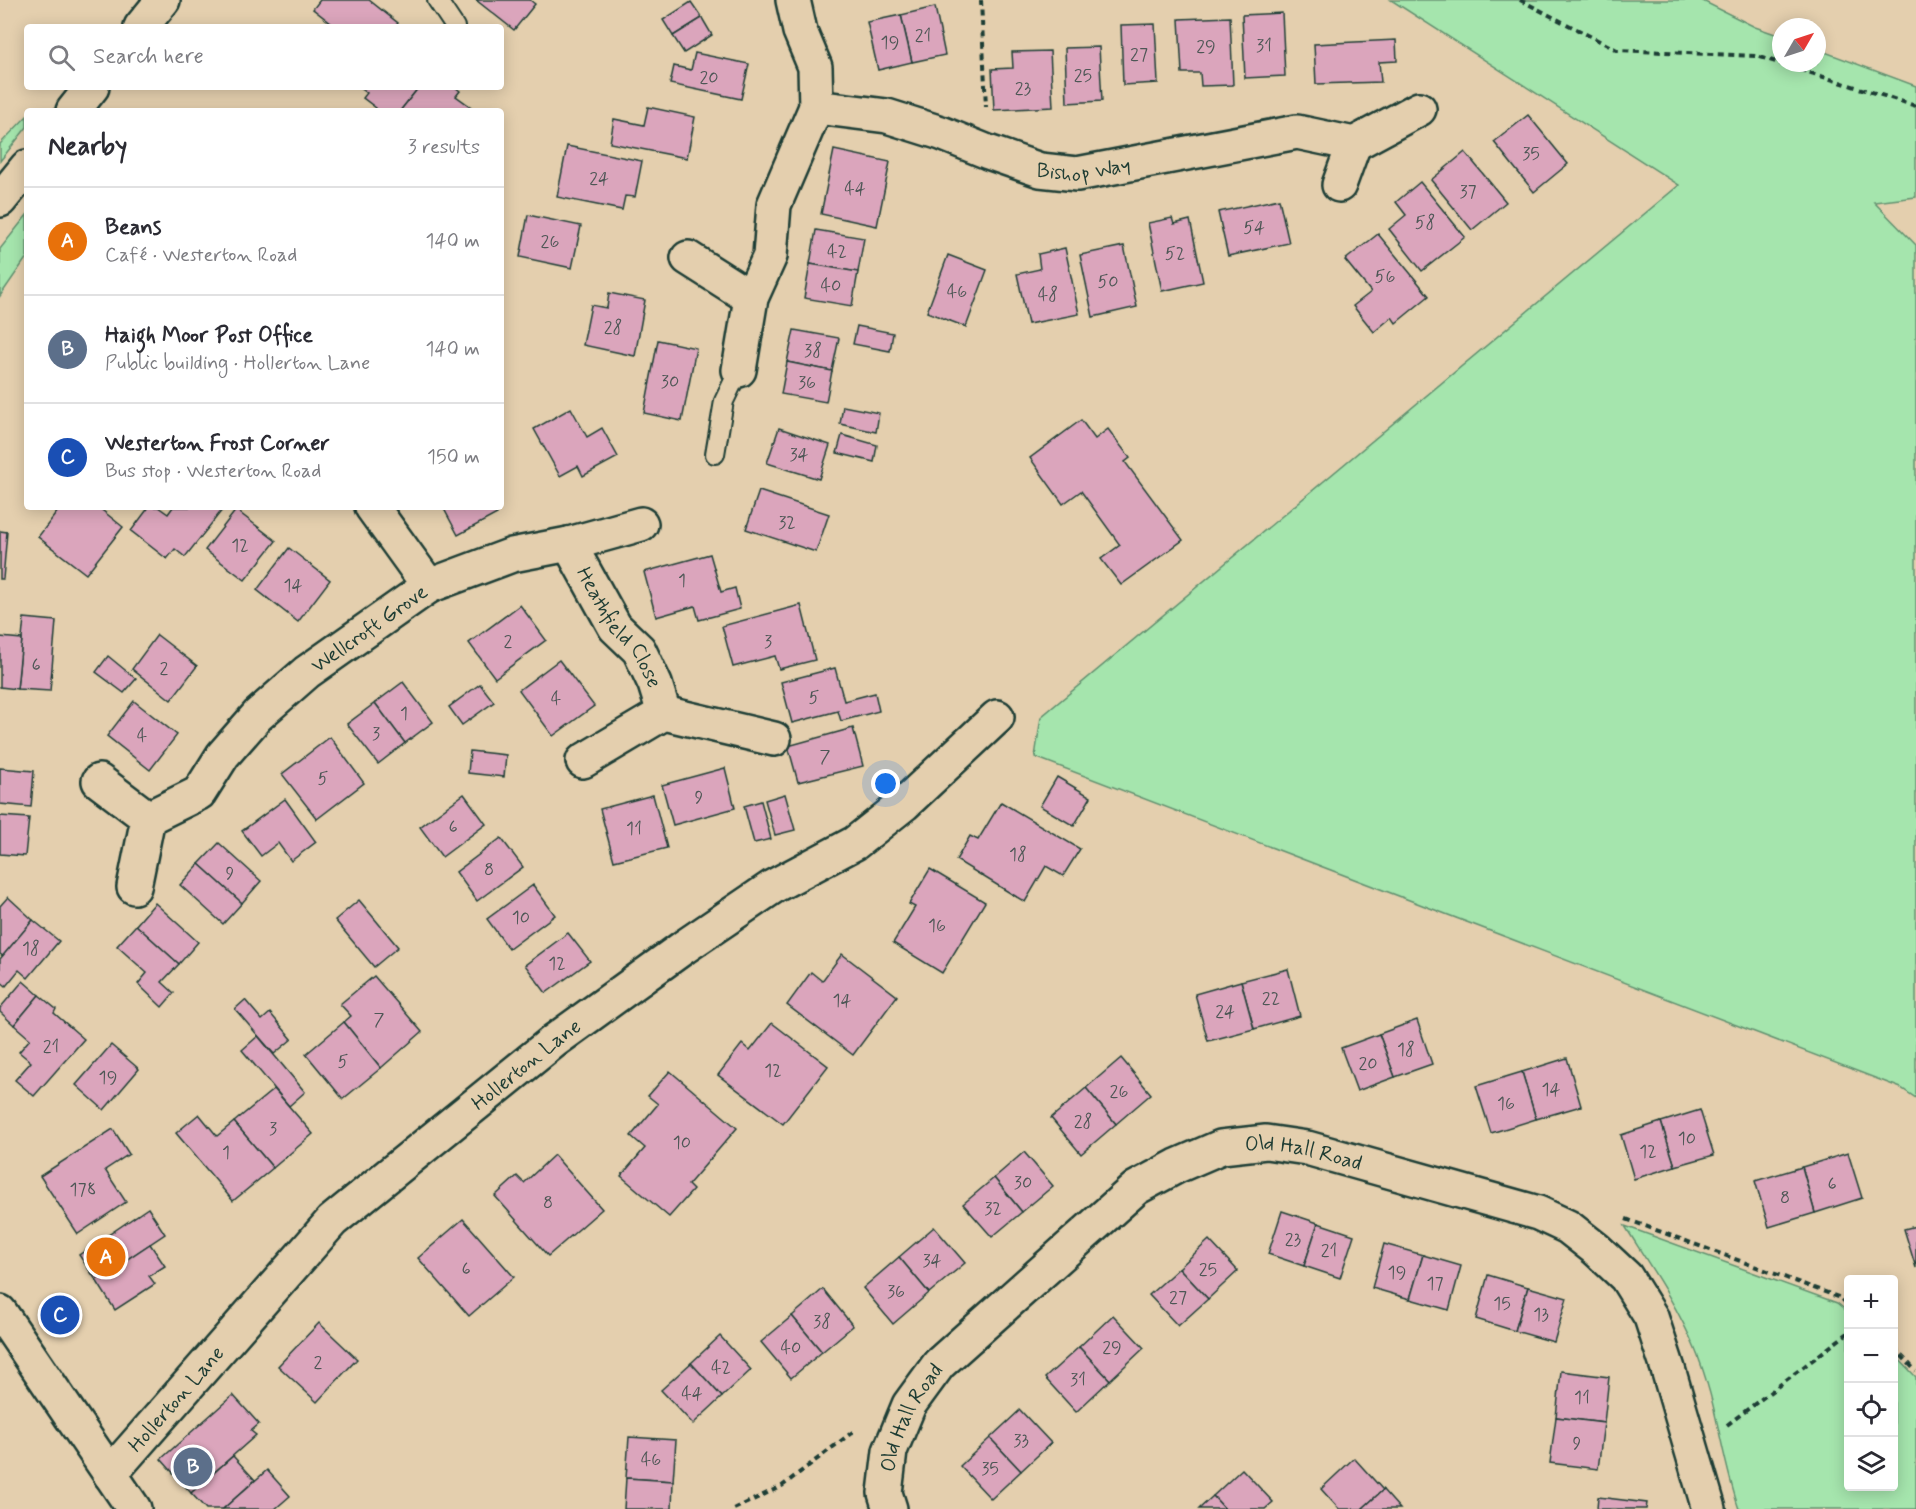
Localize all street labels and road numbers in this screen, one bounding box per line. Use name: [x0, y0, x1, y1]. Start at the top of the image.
street label: Bishop Way: [1035, 151, 1133, 189]
street label: Heathfield Close: [569, 562, 668, 693]
street label: Wellcroft Grove: [306, 578, 434, 680]
street label: Hollerton Lane: [466, 1013, 587, 1117]
street label: Old Hall Road: [1243, 1129, 1365, 1178]
street label: Hollerton Lane: [122, 1340, 231, 1459]
street label: Old Hall Road: [875, 1358, 950, 1473]

